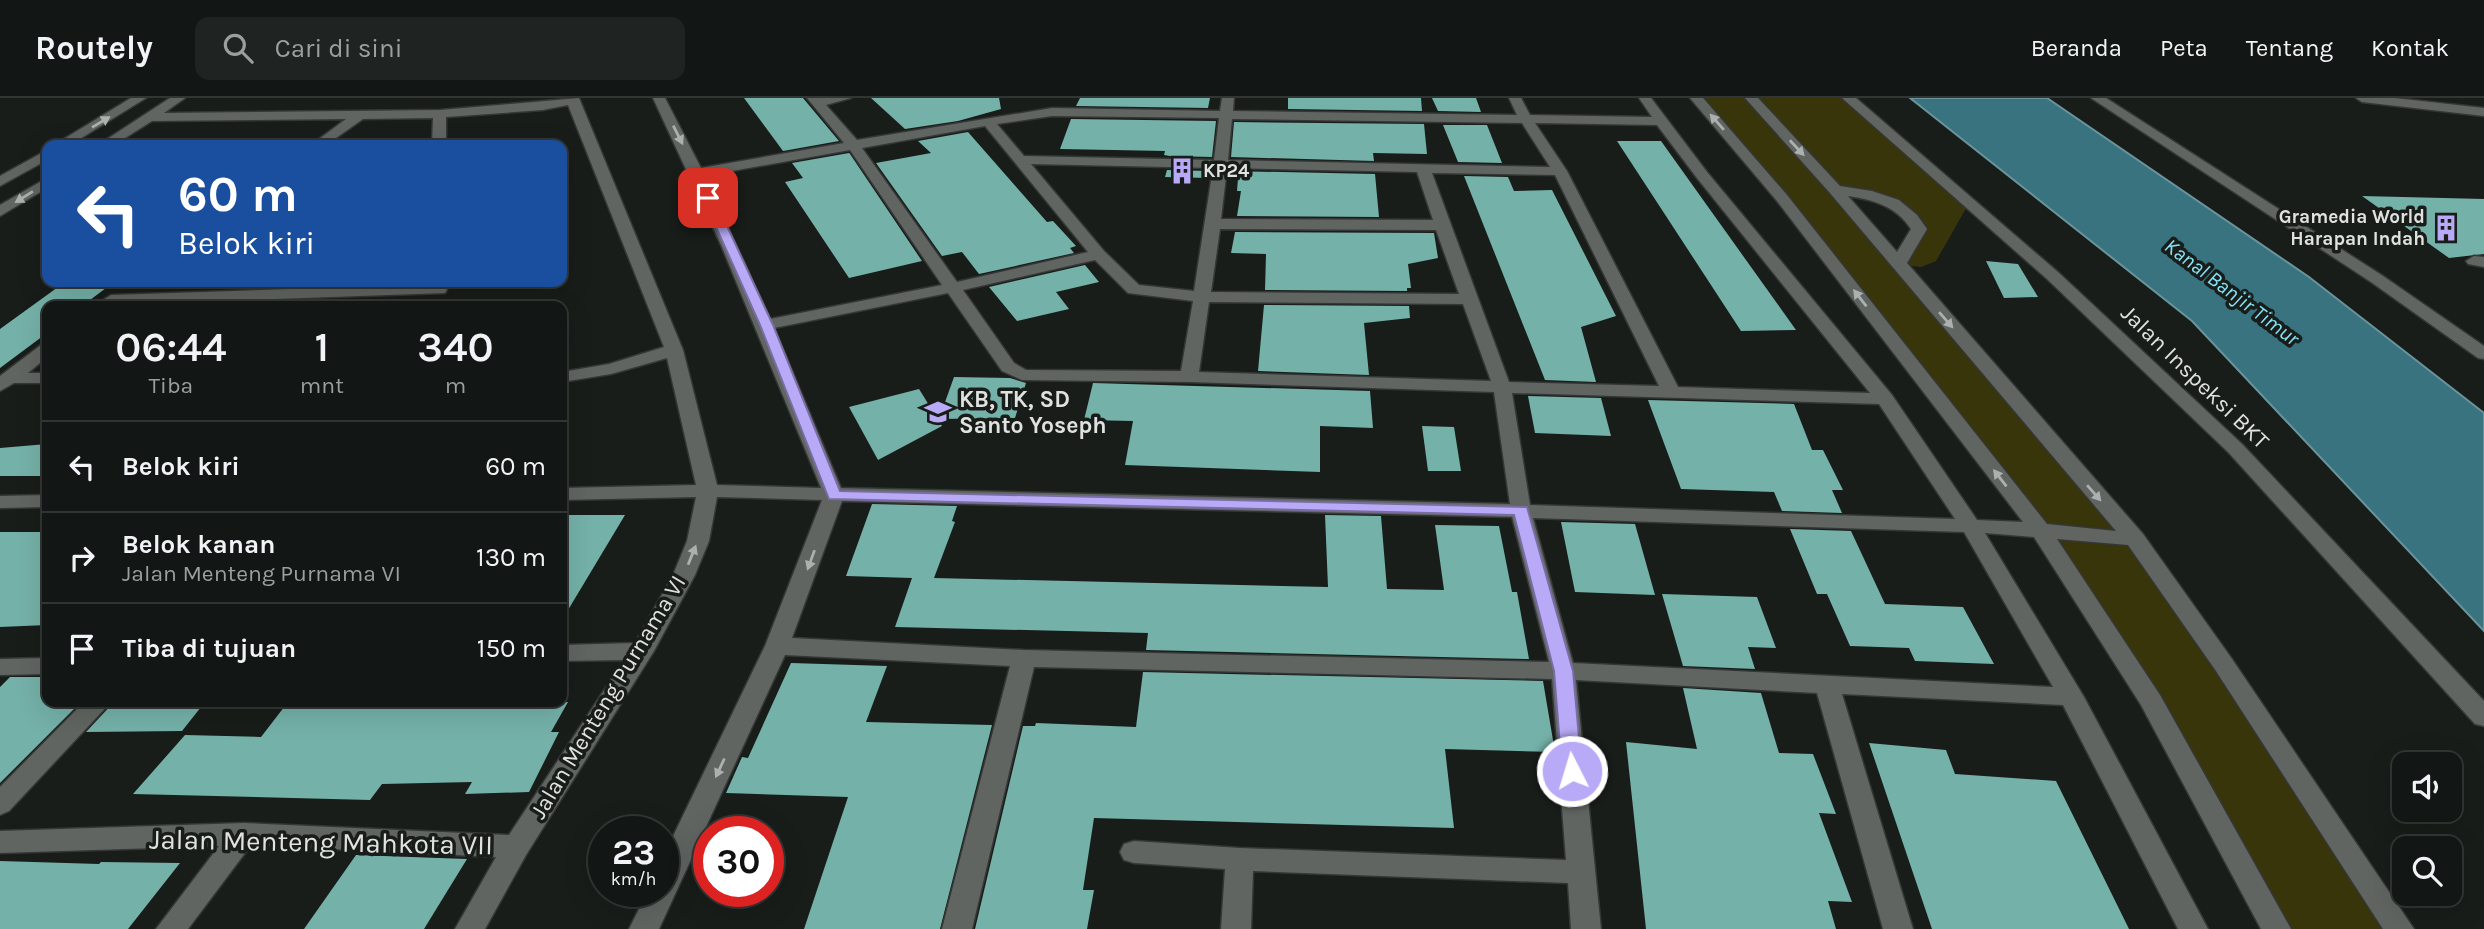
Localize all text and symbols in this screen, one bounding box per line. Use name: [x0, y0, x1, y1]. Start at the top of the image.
search box: [195, 17, 685, 80]
text: Routely: [35, 29, 153, 67]
icon: search: [219, 29, 257, 67]
text: Cari di sini: [275, 33, 403, 64]
text: Beranda: [2031, 34, 2122, 62]
text: Peta: [2160, 34, 2208, 62]
text: Tentang: [2246, 34, 2333, 62]
text: Kontak: [2371, 34, 2449, 62]
one-way arrow: [1709, 113, 1725, 131]
one-way arrow: [91, 116, 110, 128]
one-way arrow: [672, 125, 683, 145]
one-way arrow: [1789, 139, 1805, 157]
building icon: KP24: [1167, 156, 1197, 186]
place label: KP24: [1203, 160, 1250, 182]
text: 60 m: [178, 166, 298, 223]
icon: left: [63, 168, 154, 259]
pin: [678, 168, 738, 228]
icon: arrive: [689, 179, 727, 217]
one-way arrow: [14, 190, 33, 203]
place label: Gramedia World Harapan Indah: [2279, 206, 2425, 250]
building icon: Gramedia World Harapan Indah: [2431, 213, 2461, 243]
text: Belok kiri: [178, 225, 315, 262]
water label: Kanal Banjir Timur: [2160, 234, 2305, 351]
one-way arrow: [1852, 290, 1867, 308]
street label: Jalan Inspeksi BKT: [2115, 299, 2275, 455]
one-way arrow: [1938, 311, 1954, 329]
text: 06:44: [115, 322, 227, 372]
text: 1: [315, 322, 329, 372]
text: 340: [417, 322, 494, 372]
text: Tiba: [149, 372, 193, 399]
text: mnt: [300, 372, 344, 399]
text: m: [445, 372, 466, 399]
place label: KB, TK, SD Santo Yoseph: [959, 386, 1107, 439]
school or university icon: KB, TK, SD Santo Yoseph: [923, 397, 953, 427]
icon: left: [63, 448, 101, 486]
text: Belok kiri: [122, 451, 240, 482]
text: 60 m: [485, 451, 546, 482]
one-way arrow: [1993, 469, 2007, 487]
one-way arrow: [2086, 484, 2101, 501]
text: Belok kanan: [122, 529, 275, 560]
icon: right: [63, 539, 101, 577]
text: 130 m: [476, 542, 546, 573]
one-way arrow: [687, 544, 698, 565]
one-way arrow: [806, 549, 817, 570]
text: Jalan Menteng Purnama VI: [122, 560, 401, 587]
street label: Jalan Menteng Purnama VI: [525, 571, 691, 823]
icon: arrive: [63, 630, 101, 668]
text: Tiba di tujuan: [122, 633, 296, 664]
text: 150 m: [477, 633, 546, 664]
position arrow: [1535, 734, 1609, 808]
map controls: [2392, 752, 2462, 906]
button: sound: [2392, 752, 2462, 822]
one-way arrow: [714, 758, 725, 778]
speed limit sign: 30: [693, 816, 784, 907]
street label: Jalan Menteng Mahkota VII: [149, 823, 493, 861]
text: 23: [612, 832, 655, 873]
button: search: [2392, 836, 2462, 906]
text: km/h: [611, 868, 656, 890]

